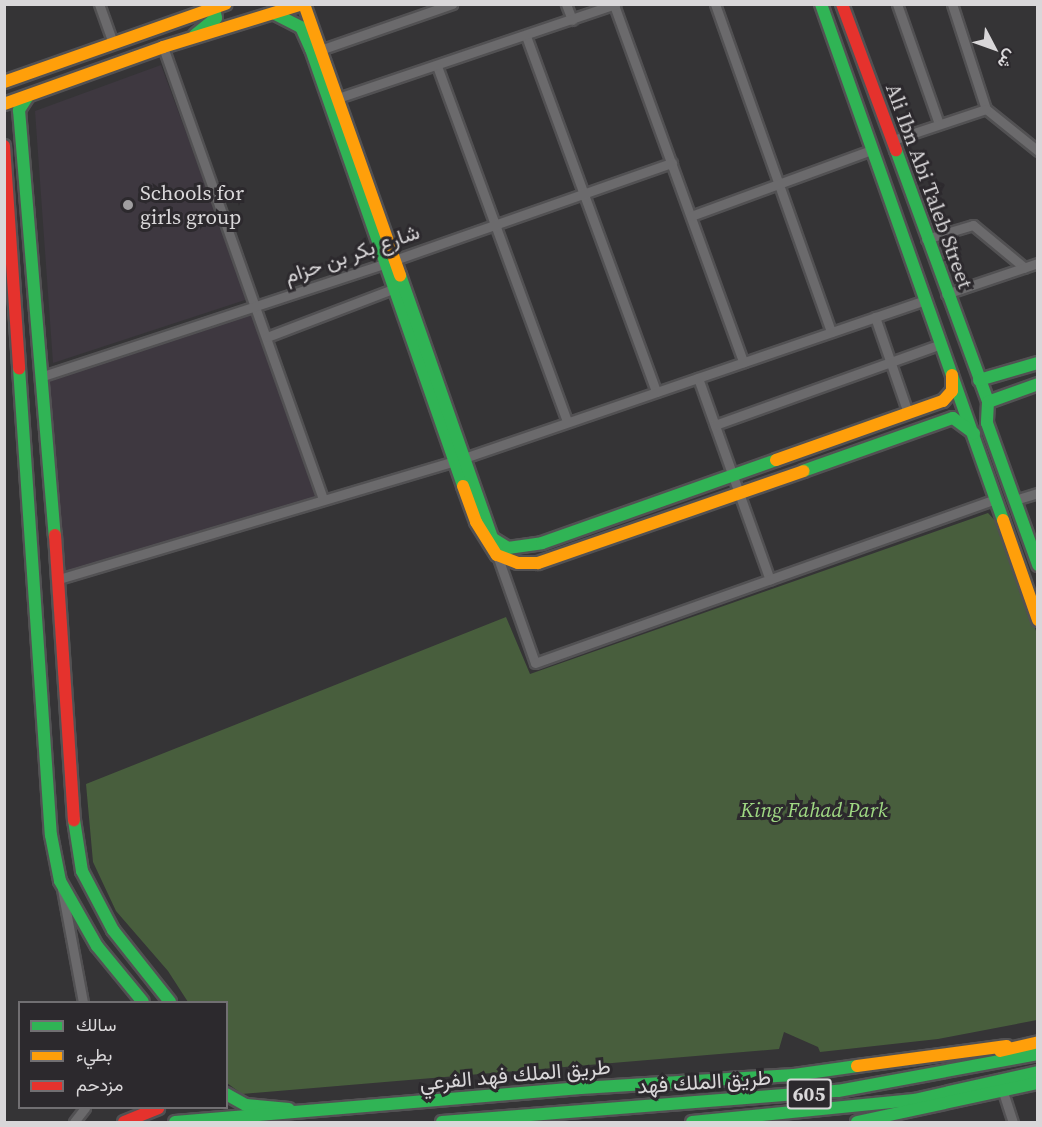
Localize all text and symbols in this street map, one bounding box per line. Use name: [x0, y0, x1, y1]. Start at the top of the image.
north arrow: [964, 18, 1024, 78]
text: ش: [993, 45, 1022, 74]
street label: Ali Ibn Abi Taleb Street: [880, 80, 978, 292]
place label: Schools for girls group: [140, 180, 244, 230]
marker: Schools for girls group: [121, 198, 135, 212]
street label: شارع بكر بن حزام: [281, 219, 423, 289]
park label: King Fahad Park: [740, 797, 888, 823]
legend: [18, 1001, 228, 1109]
text: سالك: [76, 1012, 116, 1037]
text: بطيء: [76, 1042, 112, 1067]
street label: طريق الملك فهد الفرعي: [418, 1054, 612, 1096]
street label: طريق الملك فهد: [636, 1065, 772, 1099]
text: مزدحم: [76, 1072, 123, 1097]
road number: 605: [786, 1077, 832, 1111]

